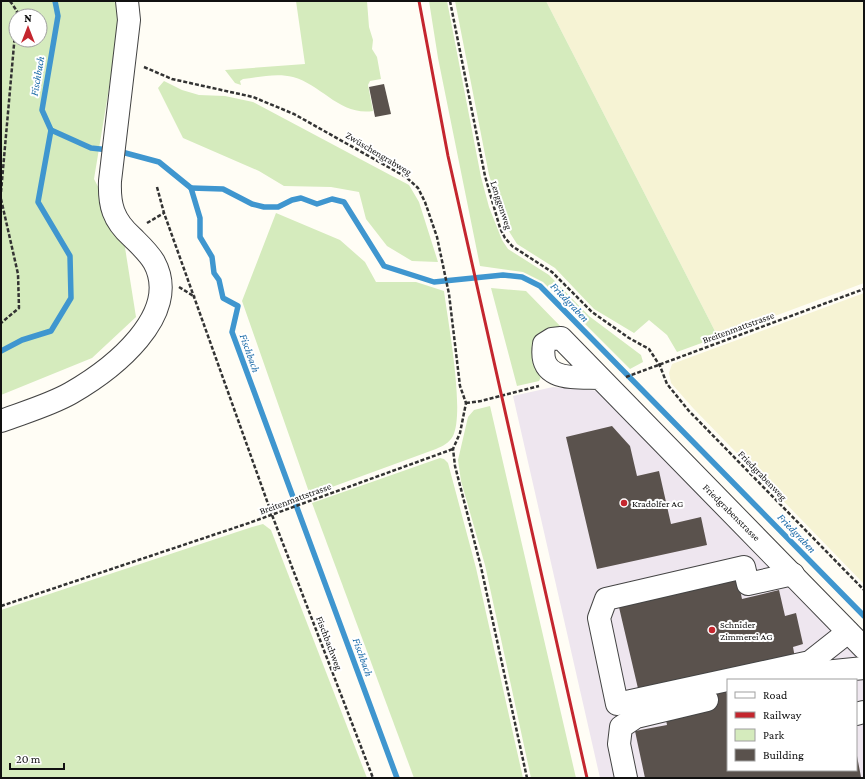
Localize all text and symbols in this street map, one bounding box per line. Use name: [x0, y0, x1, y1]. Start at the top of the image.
north arrow: [8, 8, 48, 48]
text: N: [24, 12, 32, 24]
water label: Fischbach: [28, 55, 46, 97]
street label: Zwüschengrabweg: [344, 129, 414, 178]
street label: Lenggenweg: [488, 179, 515, 231]
water label: Friedgraben: [548, 280, 592, 325]
street label: Breitenmattstrasse: [701, 309, 776, 346]
water label: Fischbach: [238, 332, 262, 374]
street label: Friedgrabenweg: [736, 448, 789, 503]
street label: Breitenmattstrasse: [258, 480, 333, 517]
street label: Friedgrabenstrasse: [701, 482, 763, 544]
marker: Kradolfer AG: [619, 498, 629, 508]
place label: Kradolfer AG: [632, 498, 683, 509]
water label: Friedgraben: [775, 511, 819, 556]
street label: Fischbachweg: [314, 615, 345, 672]
place label: Schnider Zimmerei AG: [720, 619, 772, 642]
marker: Schnider Zimmerei AG: [707, 625, 717, 635]
water label: Fischbach: [351, 636, 375, 678]
legend: [727, 679, 857, 771]
text: Road: [763, 688, 788, 702]
text: Railway: [763, 708, 802, 722]
text: Park: [763, 728, 785, 742]
scale bar: [10, 745, 64, 771]
text: Building: [763, 748, 804, 762]
text: 20 m: [16, 752, 41, 766]

